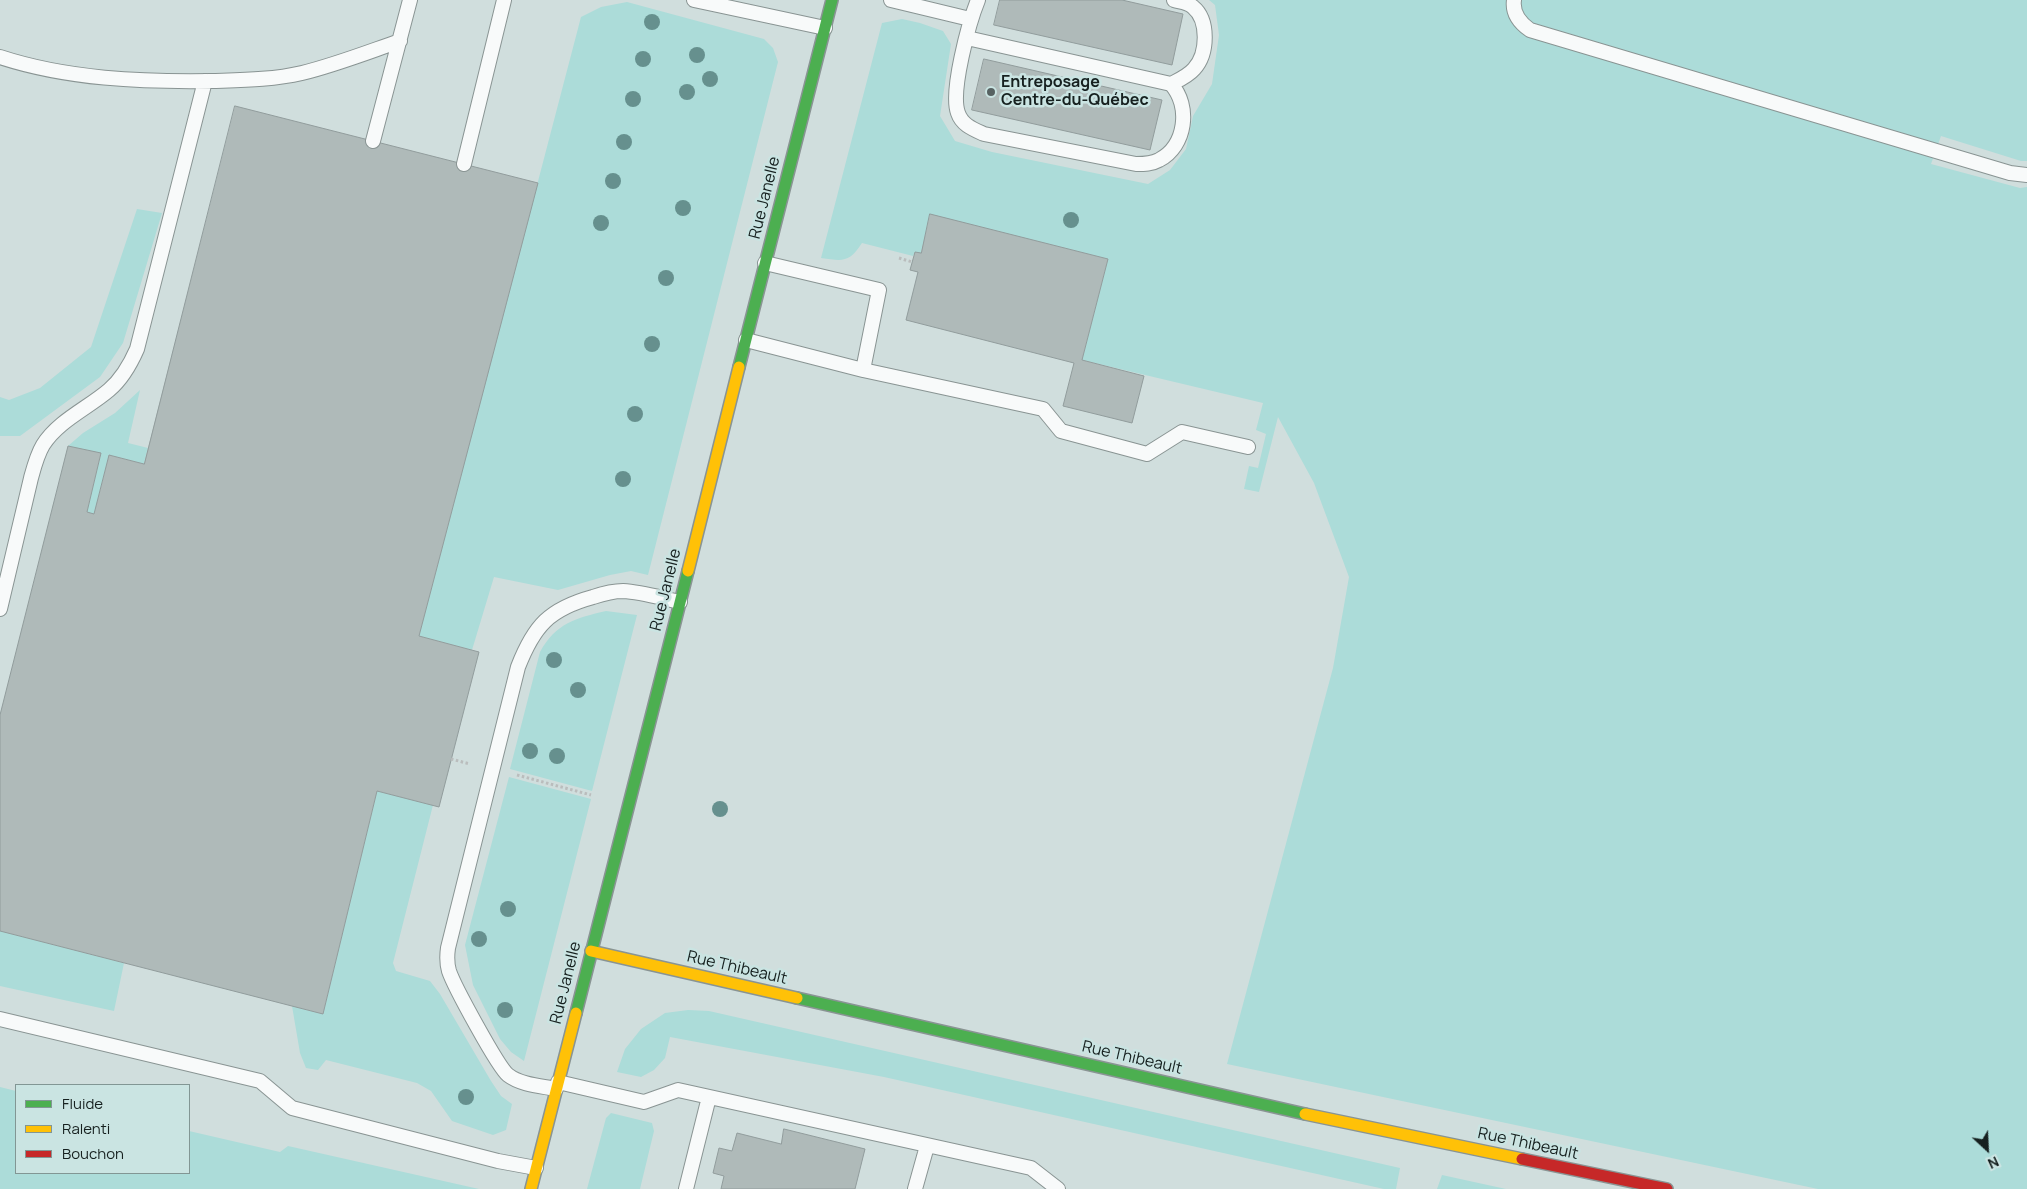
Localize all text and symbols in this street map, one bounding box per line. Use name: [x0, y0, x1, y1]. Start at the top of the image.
place label: Entreposage Centre-du-Québec: [1001, 73, 1149, 111]
marker: Entreposage Centre-du-Québec: [985, 86, 997, 98]
street label: Rue Janelle: [746, 155, 784, 241]
street label: Rue Janelle: [647, 547, 685, 633]
street label: Rue Janelle: [547, 940, 585, 1026]
street label: Rue Thibeault: [685, 947, 789, 989]
street label: Rue Thibeault: [1080, 1037, 1184, 1079]
legend: [15, 1084, 190, 1174]
text: Fluide: [62, 1093, 103, 1114]
text: Ralenti: [62, 1118, 110, 1139]
street label: Rue Thibeault: [1476, 1124, 1580, 1164]
north arrow: [1962, 1124, 2012, 1174]
text: Bouchon: [62, 1143, 124, 1164]
text: N: [1985, 1152, 2002, 1174]

